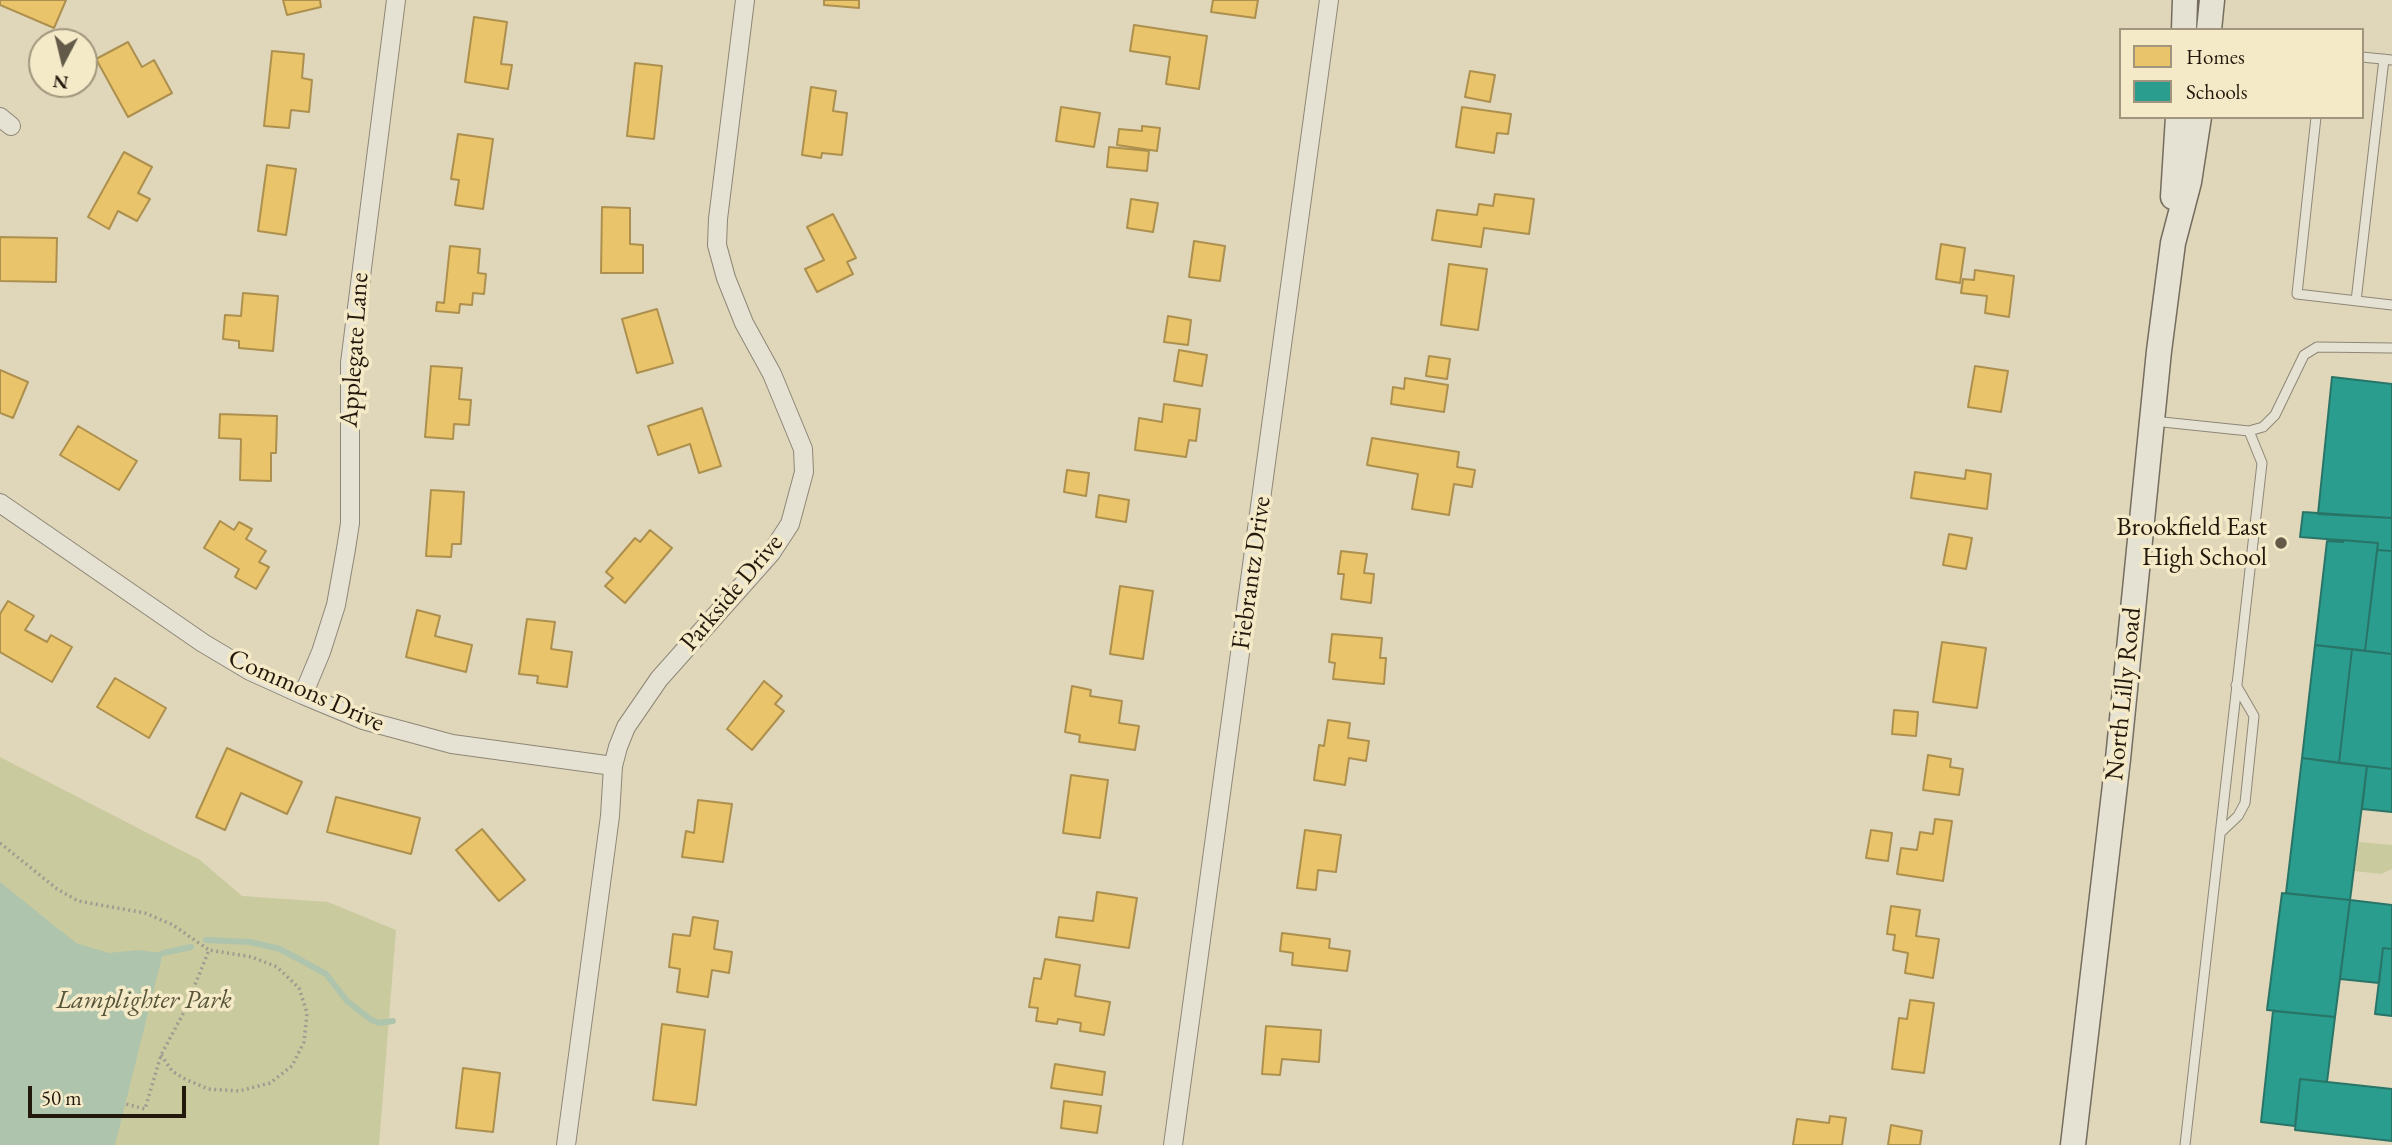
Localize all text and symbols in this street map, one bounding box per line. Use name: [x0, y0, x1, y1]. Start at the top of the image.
north arrow: [28, 28, 98, 98]
legend: [2119, 28, 2364, 119]
text: Homes: [2186, 43, 2245, 70]
text: N: [51, 69, 70, 96]
text: Schools: [2186, 78, 2247, 105]
street label: Applegate Lane: [334, 271, 376, 429]
street label: Fiebrantz Drive: [1226, 494, 1278, 652]
place label: Brookfield East High School: [2116, 512, 2267, 574]
street label: Parkside Drive: [674, 528, 790, 658]
marker: Brookfield East High School: [2273, 535, 2289, 551]
street label: North Lilly Road: [2099, 606, 2149, 782]
street label: Commons Drive: [223, 643, 389, 739]
park label: Lamplighter Park: [56, 985, 232, 1017]
scale bar: [32, 1072, 189, 1116]
text: 50 m: [41, 1084, 82, 1111]

